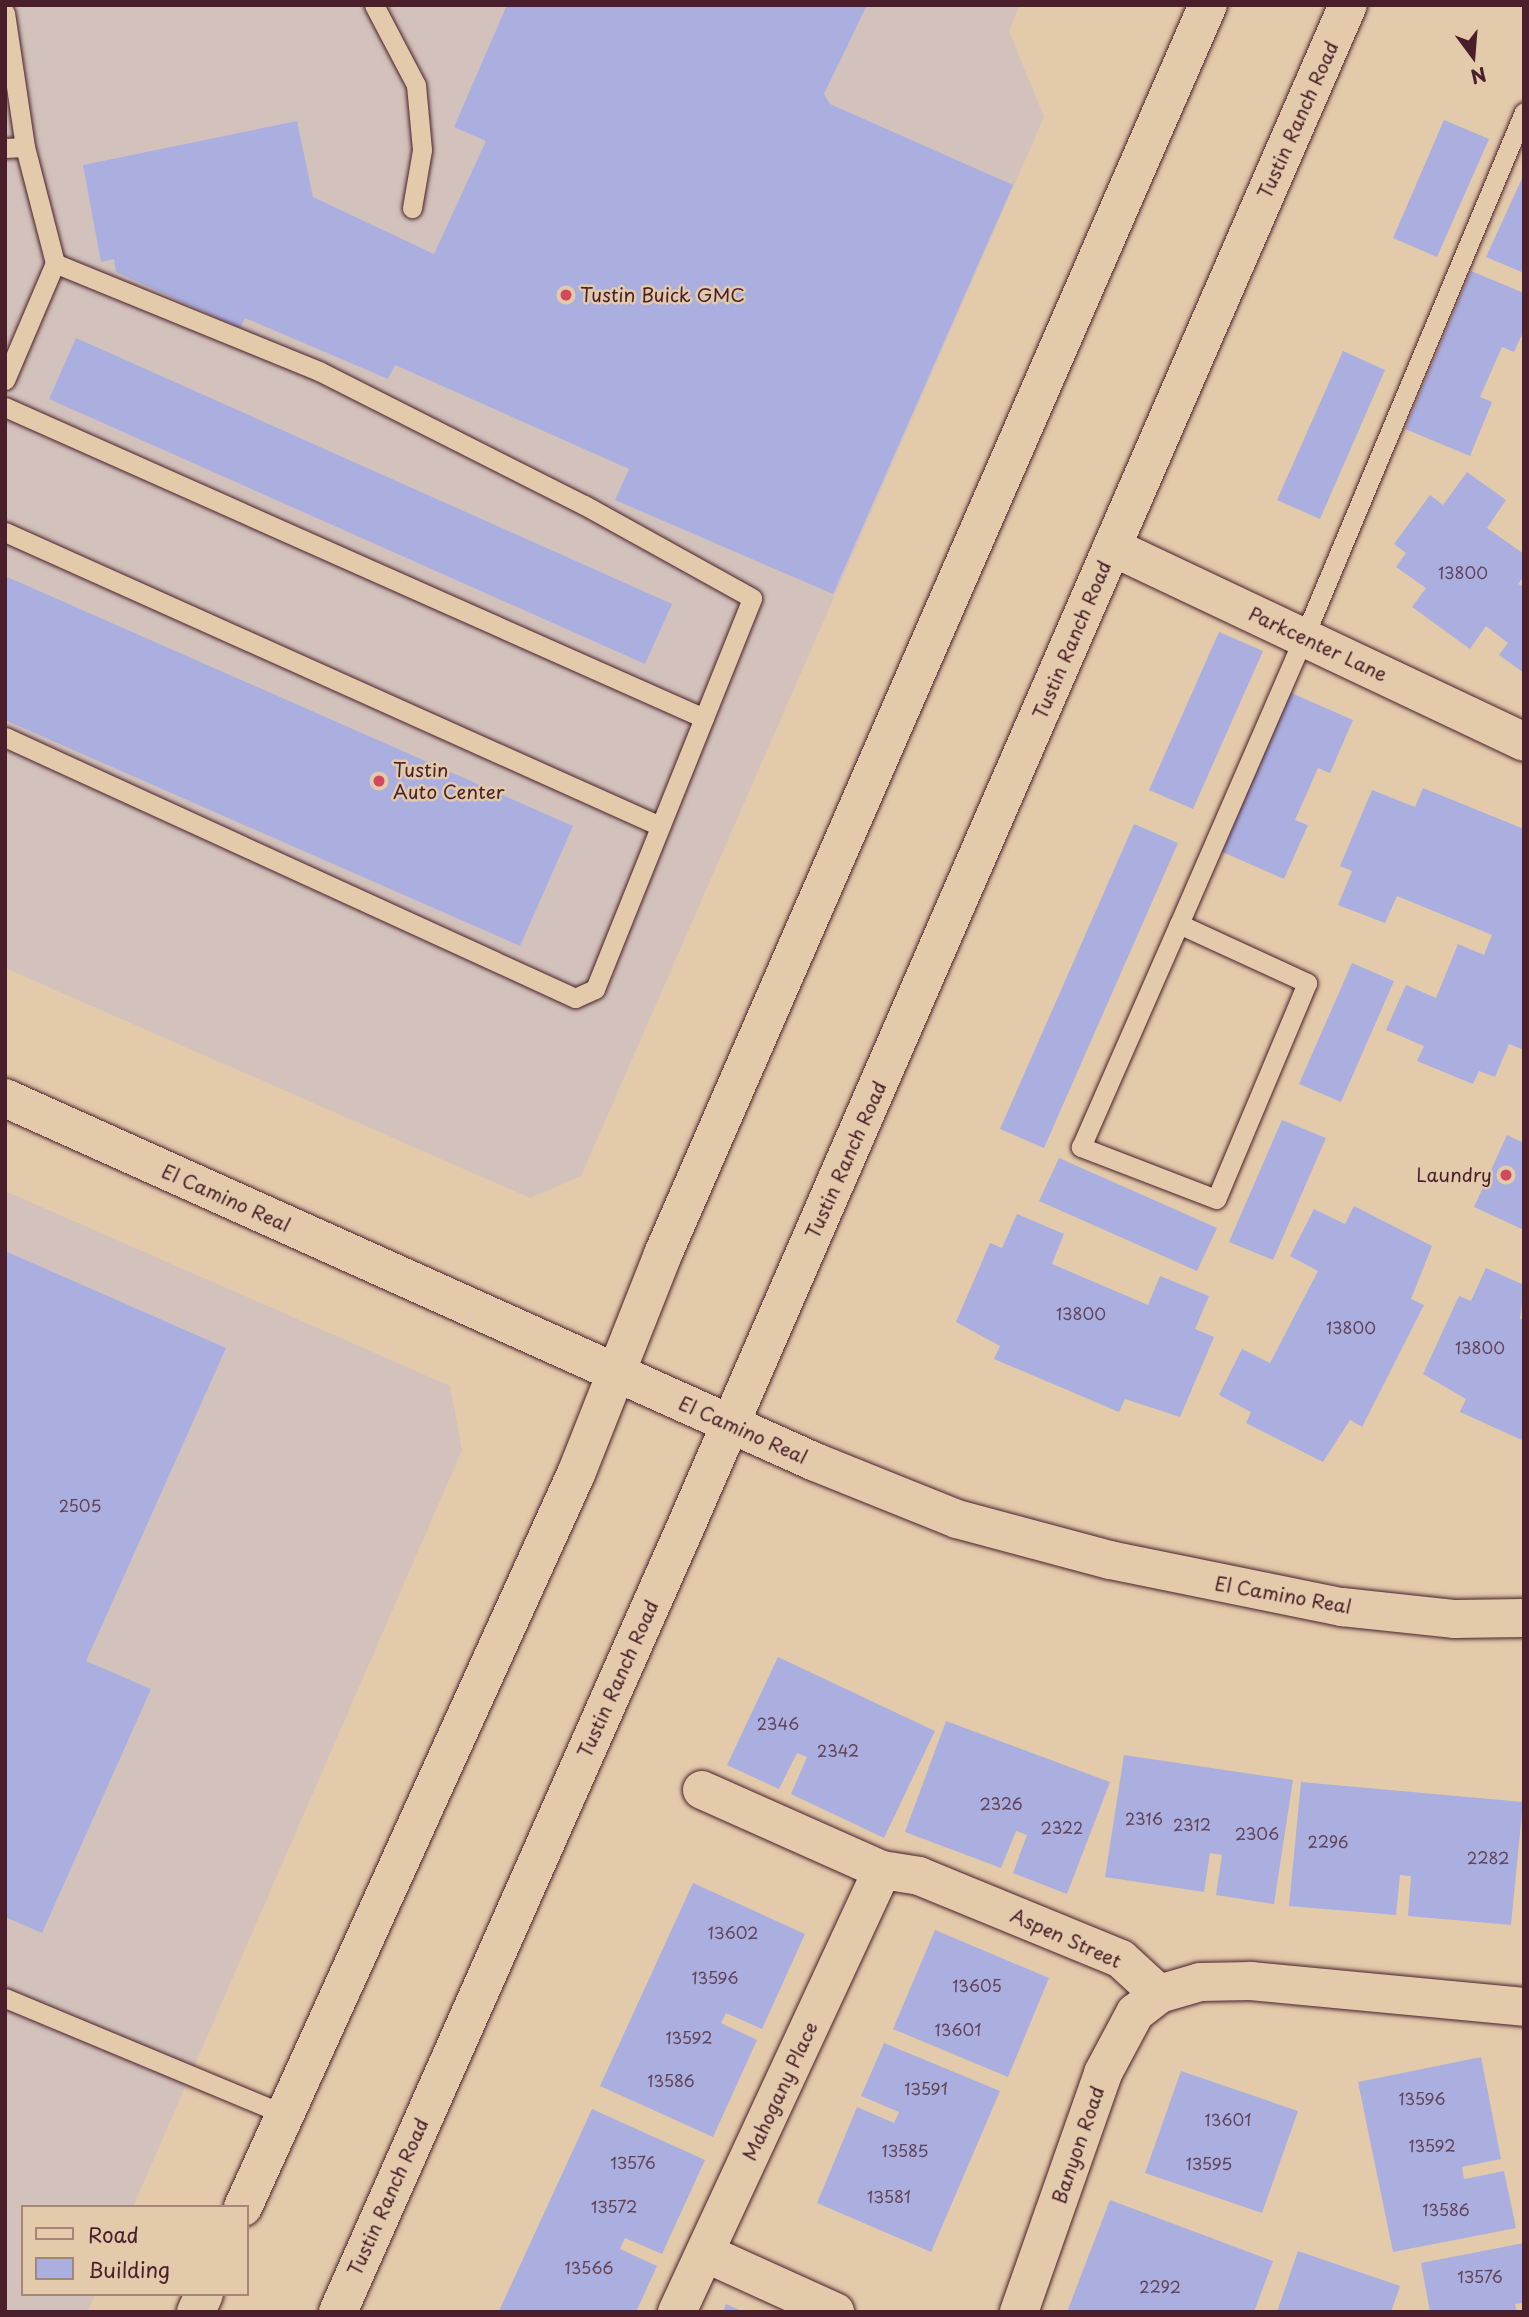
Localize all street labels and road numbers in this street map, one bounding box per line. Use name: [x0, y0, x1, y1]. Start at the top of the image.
street label: Tustin Ranch Road: [1253, 38, 1343, 202]
street label: Tustin Ranch Road: [1028, 557, 1116, 723]
street label: Parkcenter Lane: [1245, 602, 1391, 686]
street label: Tustin Ranch Road: [801, 1078, 891, 1242]
street label: El Camino Real: [158, 1159, 294, 1237]
street label: El Camino Real: [675, 1391, 811, 1469]
street label: El Camino Real: [1212, 1572, 1354, 1618]
street label: Tustin Ranch Road: [573, 1597, 663, 1761]
street label: Aspen Street: [1007, 1903, 1125, 1973]
street label: Mahogany Place: [738, 2018, 822, 2164]
street label: Banyon Road: [1047, 2083, 1109, 2207]
street label: Tustin Ranch Road: [343, 2115, 433, 2279]

